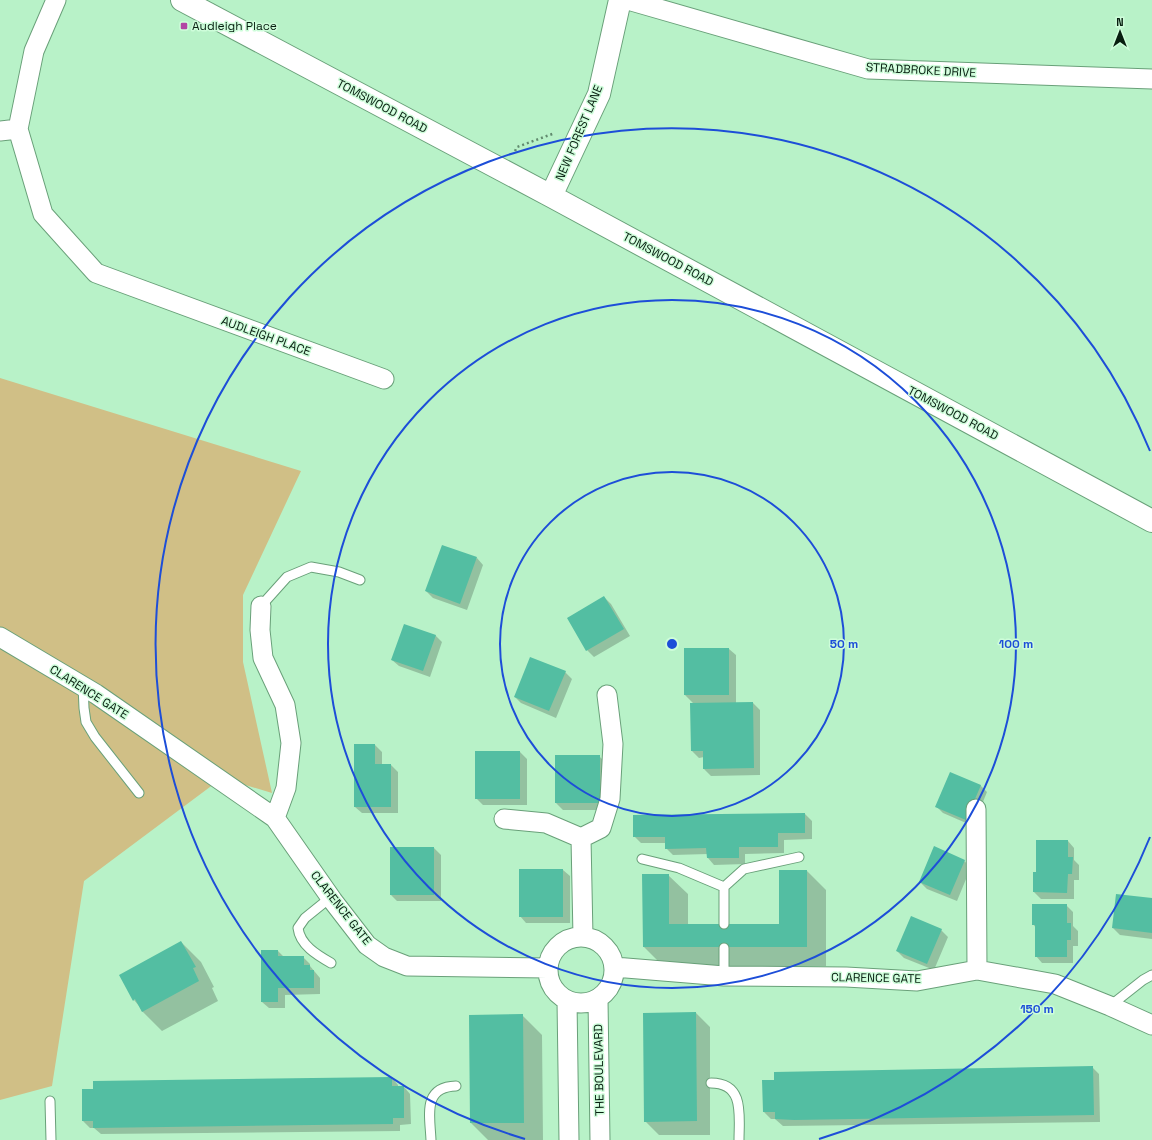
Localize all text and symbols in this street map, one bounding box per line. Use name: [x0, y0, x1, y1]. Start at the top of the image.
north arrow: [1100, 12, 1140, 52]
text: N: [1116, 15, 1124, 29]
place label: Audleigh Place: [192, 18, 277, 34]
marker: Audleigh Place: [179, 21, 189, 31]
street label: STRADBROKE DRIVE: [866, 59, 977, 81]
street label: TOMSWOOD ROAD: [334, 75, 430, 137]
street label: NEW FOREST LANE: [552, 82, 607, 183]
street label: TOMSWOOD ROAD: [620, 228, 716, 290]
street label: AUDLEIGH PLACE: [219, 312, 313, 360]
street label: TOMSWOOD ROAD: [905, 382, 1001, 444]
text: 50 m: [830, 636, 858, 652]
text: 100 m: [999, 636, 1033, 652]
centre of rings: [665, 637, 679, 651]
street label: CLARENCE GATE: [47, 661, 132, 723]
street label: CLARENCE GATE: [307, 868, 375, 949]
street label: CLARENCE GATE: [831, 969, 921, 987]
text: 150 m: [1020, 1001, 1054, 1017]
street label: THE BOULEVARD: [590, 1024, 608, 1116]

